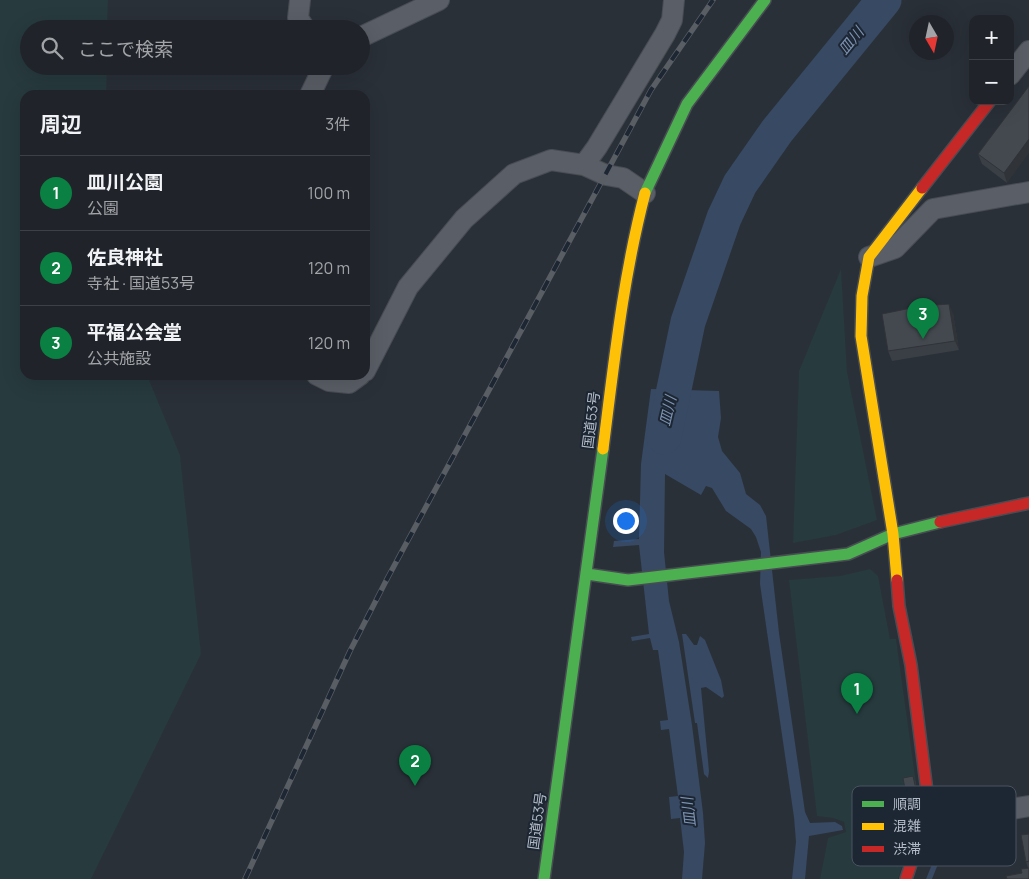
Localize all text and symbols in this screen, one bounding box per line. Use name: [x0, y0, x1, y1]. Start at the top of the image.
north arrow: [909, 15, 954, 60]
map controls: [969, 15, 1014, 105]
button: +: [969, 15, 1014, 60]
search box: [20, 20, 370, 75]
water label: 皿川: [833, 21, 869, 59]
icon: search: [38, 34, 66, 62]
text: ここで検索: [78, 36, 173, 62]
button: −: [969, 60, 1014, 105]
text: 周辺: [40, 110, 82, 138]
text: 3件: [325, 113, 350, 135]
text: 皿川公園: [87, 169, 163, 195]
text: 1: [52, 182, 60, 204]
text: 100 m: [307, 182, 350, 204]
text: 公園: [87, 197, 119, 219]
text: 佐良神社: [87, 244, 163, 270]
text: 2: [51, 257, 61, 279]
text: 120 m: [308, 257, 350, 279]
text: 寺社 · 国道53号: [87, 272, 195, 294]
pin: 3: [907, 298, 939, 339]
text: 平福公会堂: [87, 319, 182, 345]
text: 3: [51, 332, 61, 354]
text: 120 m: [308, 332, 350, 354]
text: 公共施設: [87, 347, 151, 369]
street label: 国道53号: [578, 390, 603, 450]
water label: 皿川: [654, 392, 682, 428]
your location: [613, 508, 639, 534]
pin: 1: [841, 673, 873, 714]
pin: 2: [399, 745, 431, 786]
legend: [852, 786, 1016, 866]
street label: 国道53号: [523, 791, 550, 851]
water label: 皿川: [676, 794, 701, 828]
text: 順調: [893, 794, 921, 813]
text: 混雑: [893, 816, 921, 835]
text: 渋滞: [893, 839, 921, 858]

